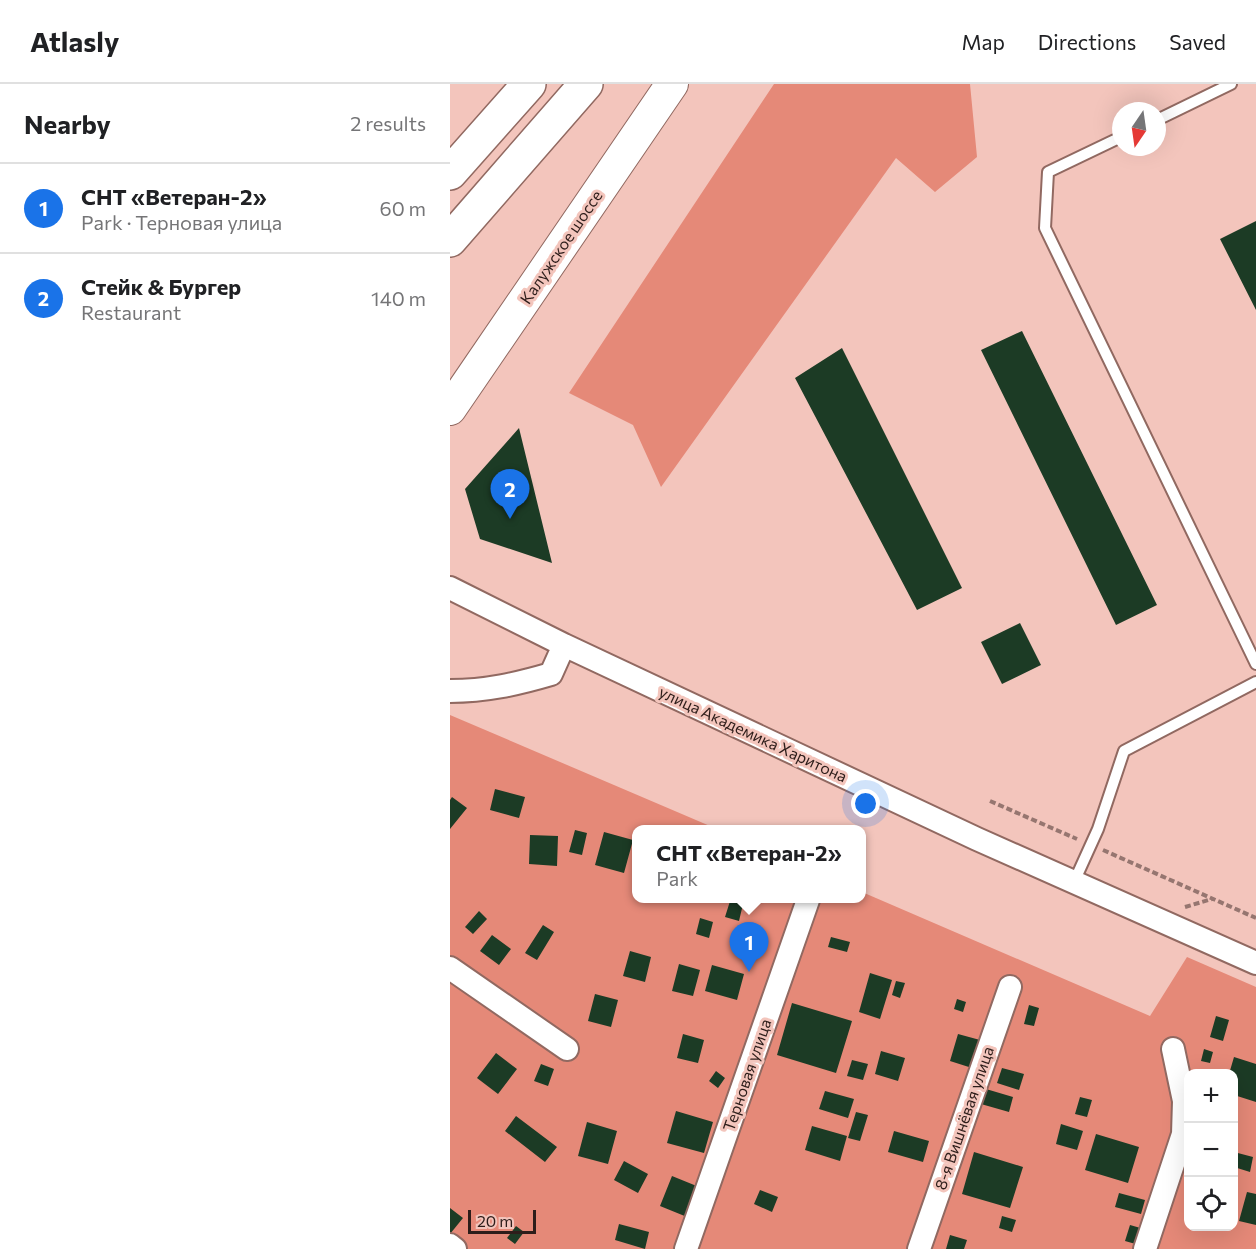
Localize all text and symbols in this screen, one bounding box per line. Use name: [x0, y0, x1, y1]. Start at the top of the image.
text: Atlasly: [30, 24, 119, 58]
text: Map: [962, 29, 1005, 54]
text: Directions: [1038, 29, 1136, 54]
text: Saved: [1169, 29, 1226, 54]
north arrow: [1112, 102, 1166, 156]
text: Nearby: [24, 108, 111, 139]
text: 2 results: [350, 111, 426, 135]
text: СНТ «Ветеран-2»: [81, 183, 267, 210]
street label: Калужское шоссе: [515, 186, 606, 307]
text: 1: [39, 196, 48, 220]
text: 60 m: [380, 196, 426, 220]
text: Park · Терновая улица: [81, 210, 282, 234]
text: Стейк & Бургер: [81, 273, 241, 300]
text: 2: [38, 286, 49, 310]
text: 140 m: [371, 286, 426, 310]
text: Restaurant: [81, 300, 181, 324]
pin: 2: [490, 470, 530, 519]
street label: улица Академика Харитона: [656, 682, 850, 785]
your location: [851, 789, 880, 818]
popup: [632, 825, 866, 903]
text: СНТ «Ветеран-2»: [656, 839, 842, 866]
text: Park: [656, 866, 698, 890]
pin: 1: [730, 922, 768, 972]
street label: Терновая улица: [718, 1016, 775, 1133]
street label: 8-я Вишнёвая улица: [930, 1044, 997, 1192]
map controls: [1184, 1069, 1238, 1231]
button: +: [1184, 1069, 1238, 1123]
button: −: [1184, 1123, 1238, 1177]
button: locate: [1184, 1177, 1238, 1231]
scale bar: [468, 1207, 536, 1234]
text: 20 m: [477, 1211, 513, 1230]

